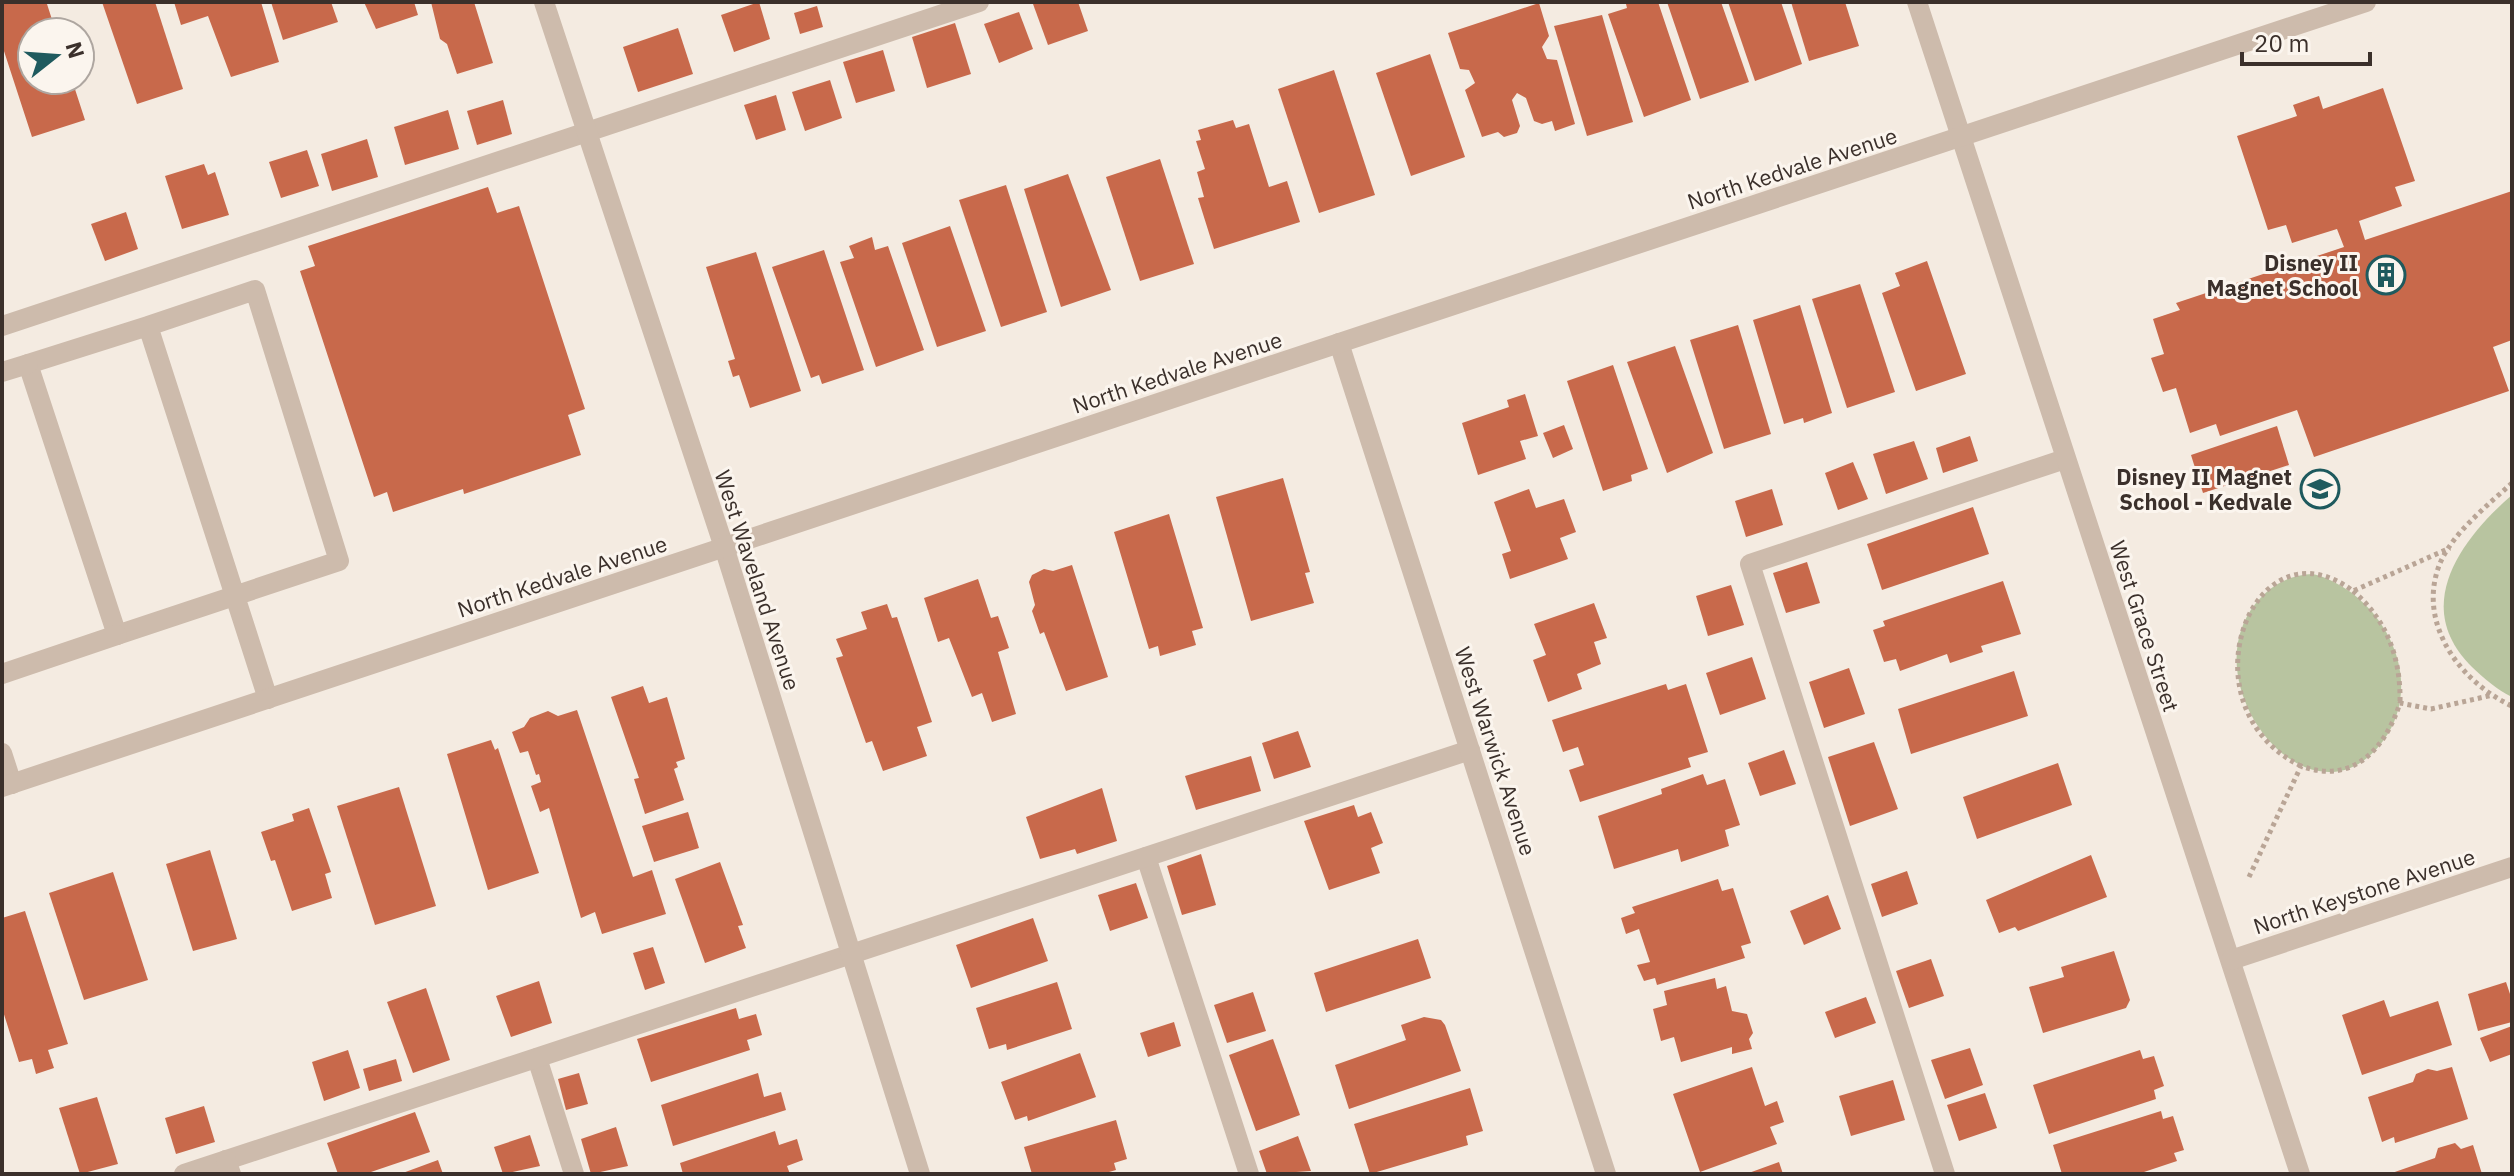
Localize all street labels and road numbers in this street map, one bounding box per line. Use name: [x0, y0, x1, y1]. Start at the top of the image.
street label: North Kedvale Avenue: [1683, 120, 1901, 216]
street label: North Kedvale Avenue: [1068, 324, 1286, 420]
street label: West Waveland Avenue: [709, 466, 807, 694]
street label: North Kedvale Avenue: [453, 528, 671, 624]
street label: West Grace Street: [2104, 537, 2186, 715]
street label: West Warwick Avenue: [1449, 643, 1543, 859]
street label: North Keystone Avenue: [2249, 841, 2479, 941]

